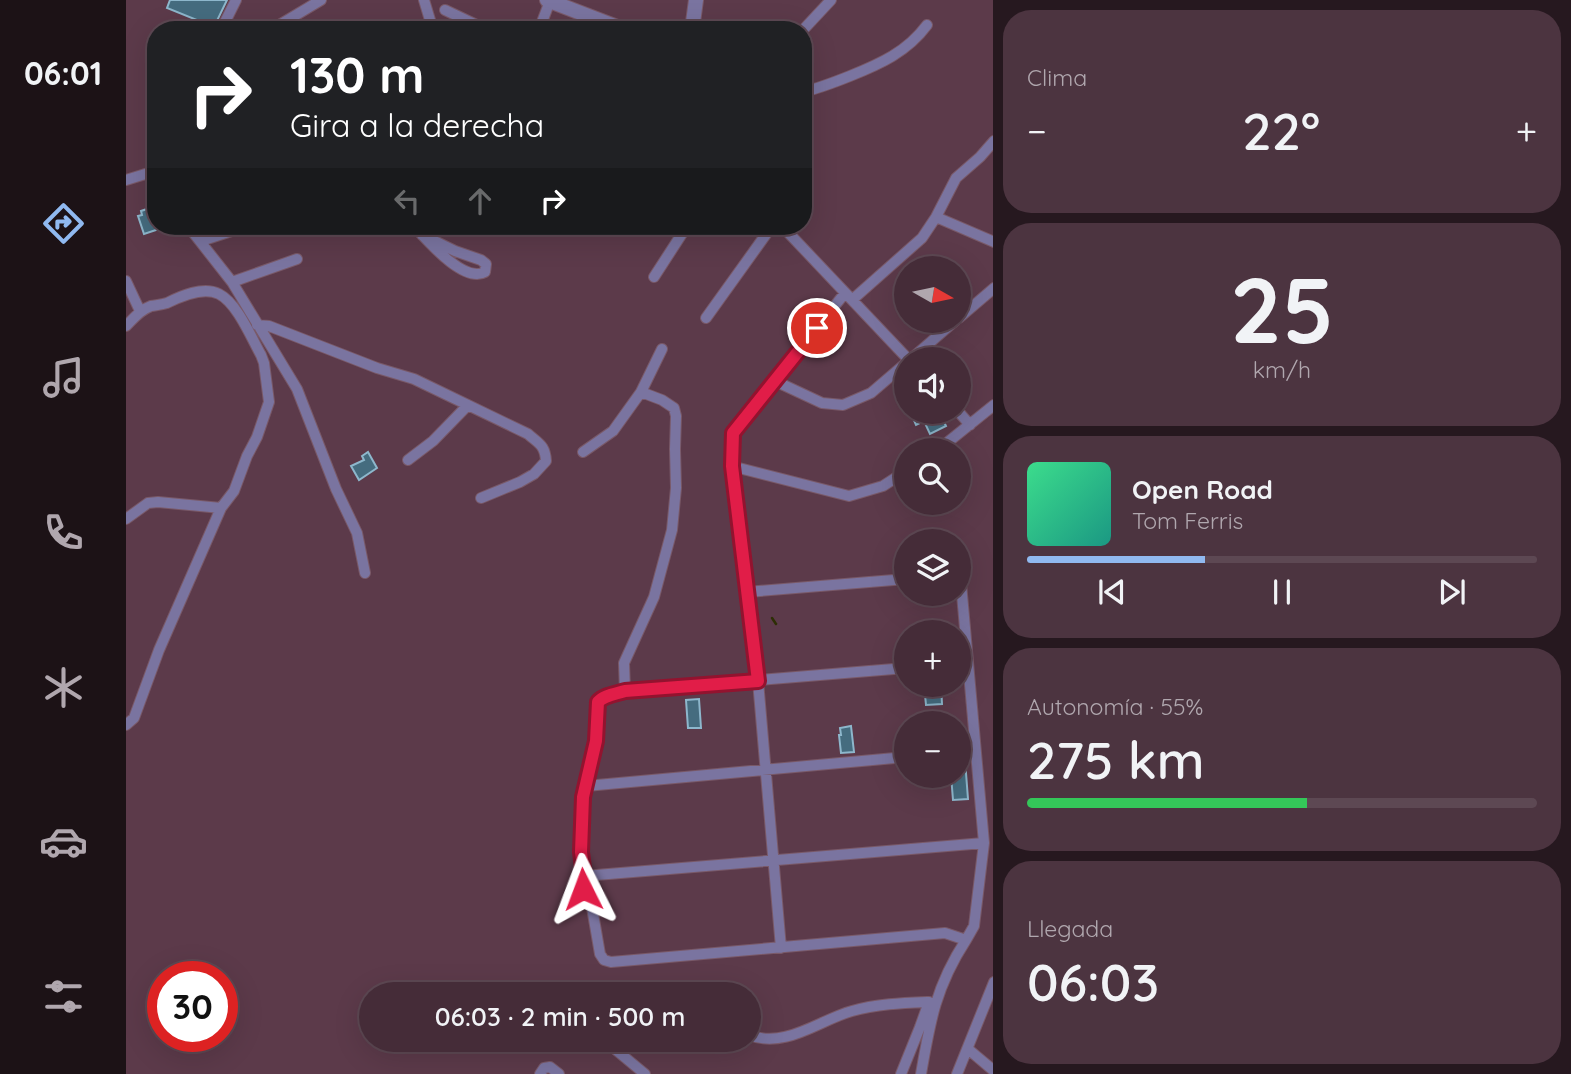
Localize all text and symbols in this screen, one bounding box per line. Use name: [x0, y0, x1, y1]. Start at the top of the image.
text: 130 m: [290, 44, 424, 105]
icon: right: [175, 49, 266, 140]
text: 06:01: [24, 53, 102, 93]
text: Clima: [1027, 63, 1087, 92]
text: 22°: [1242, 98, 1320, 163]
text: Gira a la derecha: [290, 105, 544, 145]
text: −: [1027, 107, 1047, 155]
text: +: [1516, 107, 1537, 155]
icon: left: [388, 182, 426, 220]
icon: ahead: [461, 182, 499, 220]
icon: right: [534, 182, 572, 220]
icon: directions: [39, 199, 88, 248]
text: 25: [1230, 252, 1334, 366]
north arrow: [894, 256, 971, 332]
map controls: [894, 256, 971, 788]
pin: [787, 298, 847, 358]
icon: arrive: [798, 309, 836, 347]
button: sound: [894, 347, 971, 424]
icon: music: [39, 353, 88, 402]
text: km/h: [1253, 355, 1311, 384]
button: search: [894, 438, 971, 515]
text: Open Road: [1132, 473, 1273, 506]
text: Tom Ferris: [1132, 506, 1243, 535]
icon: phone: [39, 508, 88, 557]
button: layers: [894, 529, 971, 606]
icon: previous: [1093, 573, 1131, 611]
icon: pause: [1263, 573, 1301, 611]
icon: next: [1433, 573, 1471, 611]
button: +: [894, 620, 971, 697]
icon: climate: [39, 663, 88, 712]
text: Autonomía · 55%: [1027, 692, 1203, 721]
button: −: [894, 711, 971, 788]
text: 275 km: [1027, 727, 1205, 792]
icon: car: [39, 817, 88, 866]
position arrow: [546, 852, 620, 926]
text: Llegada: [1027, 914, 1113, 943]
text: 06:03: [1027, 949, 1159, 1014]
speed limit sign: 30: [147, 961, 238, 1052]
icon: filters: [39, 972, 88, 1021]
text: 06:03 · 2 min · 500 m: [435, 1000, 685, 1033]

